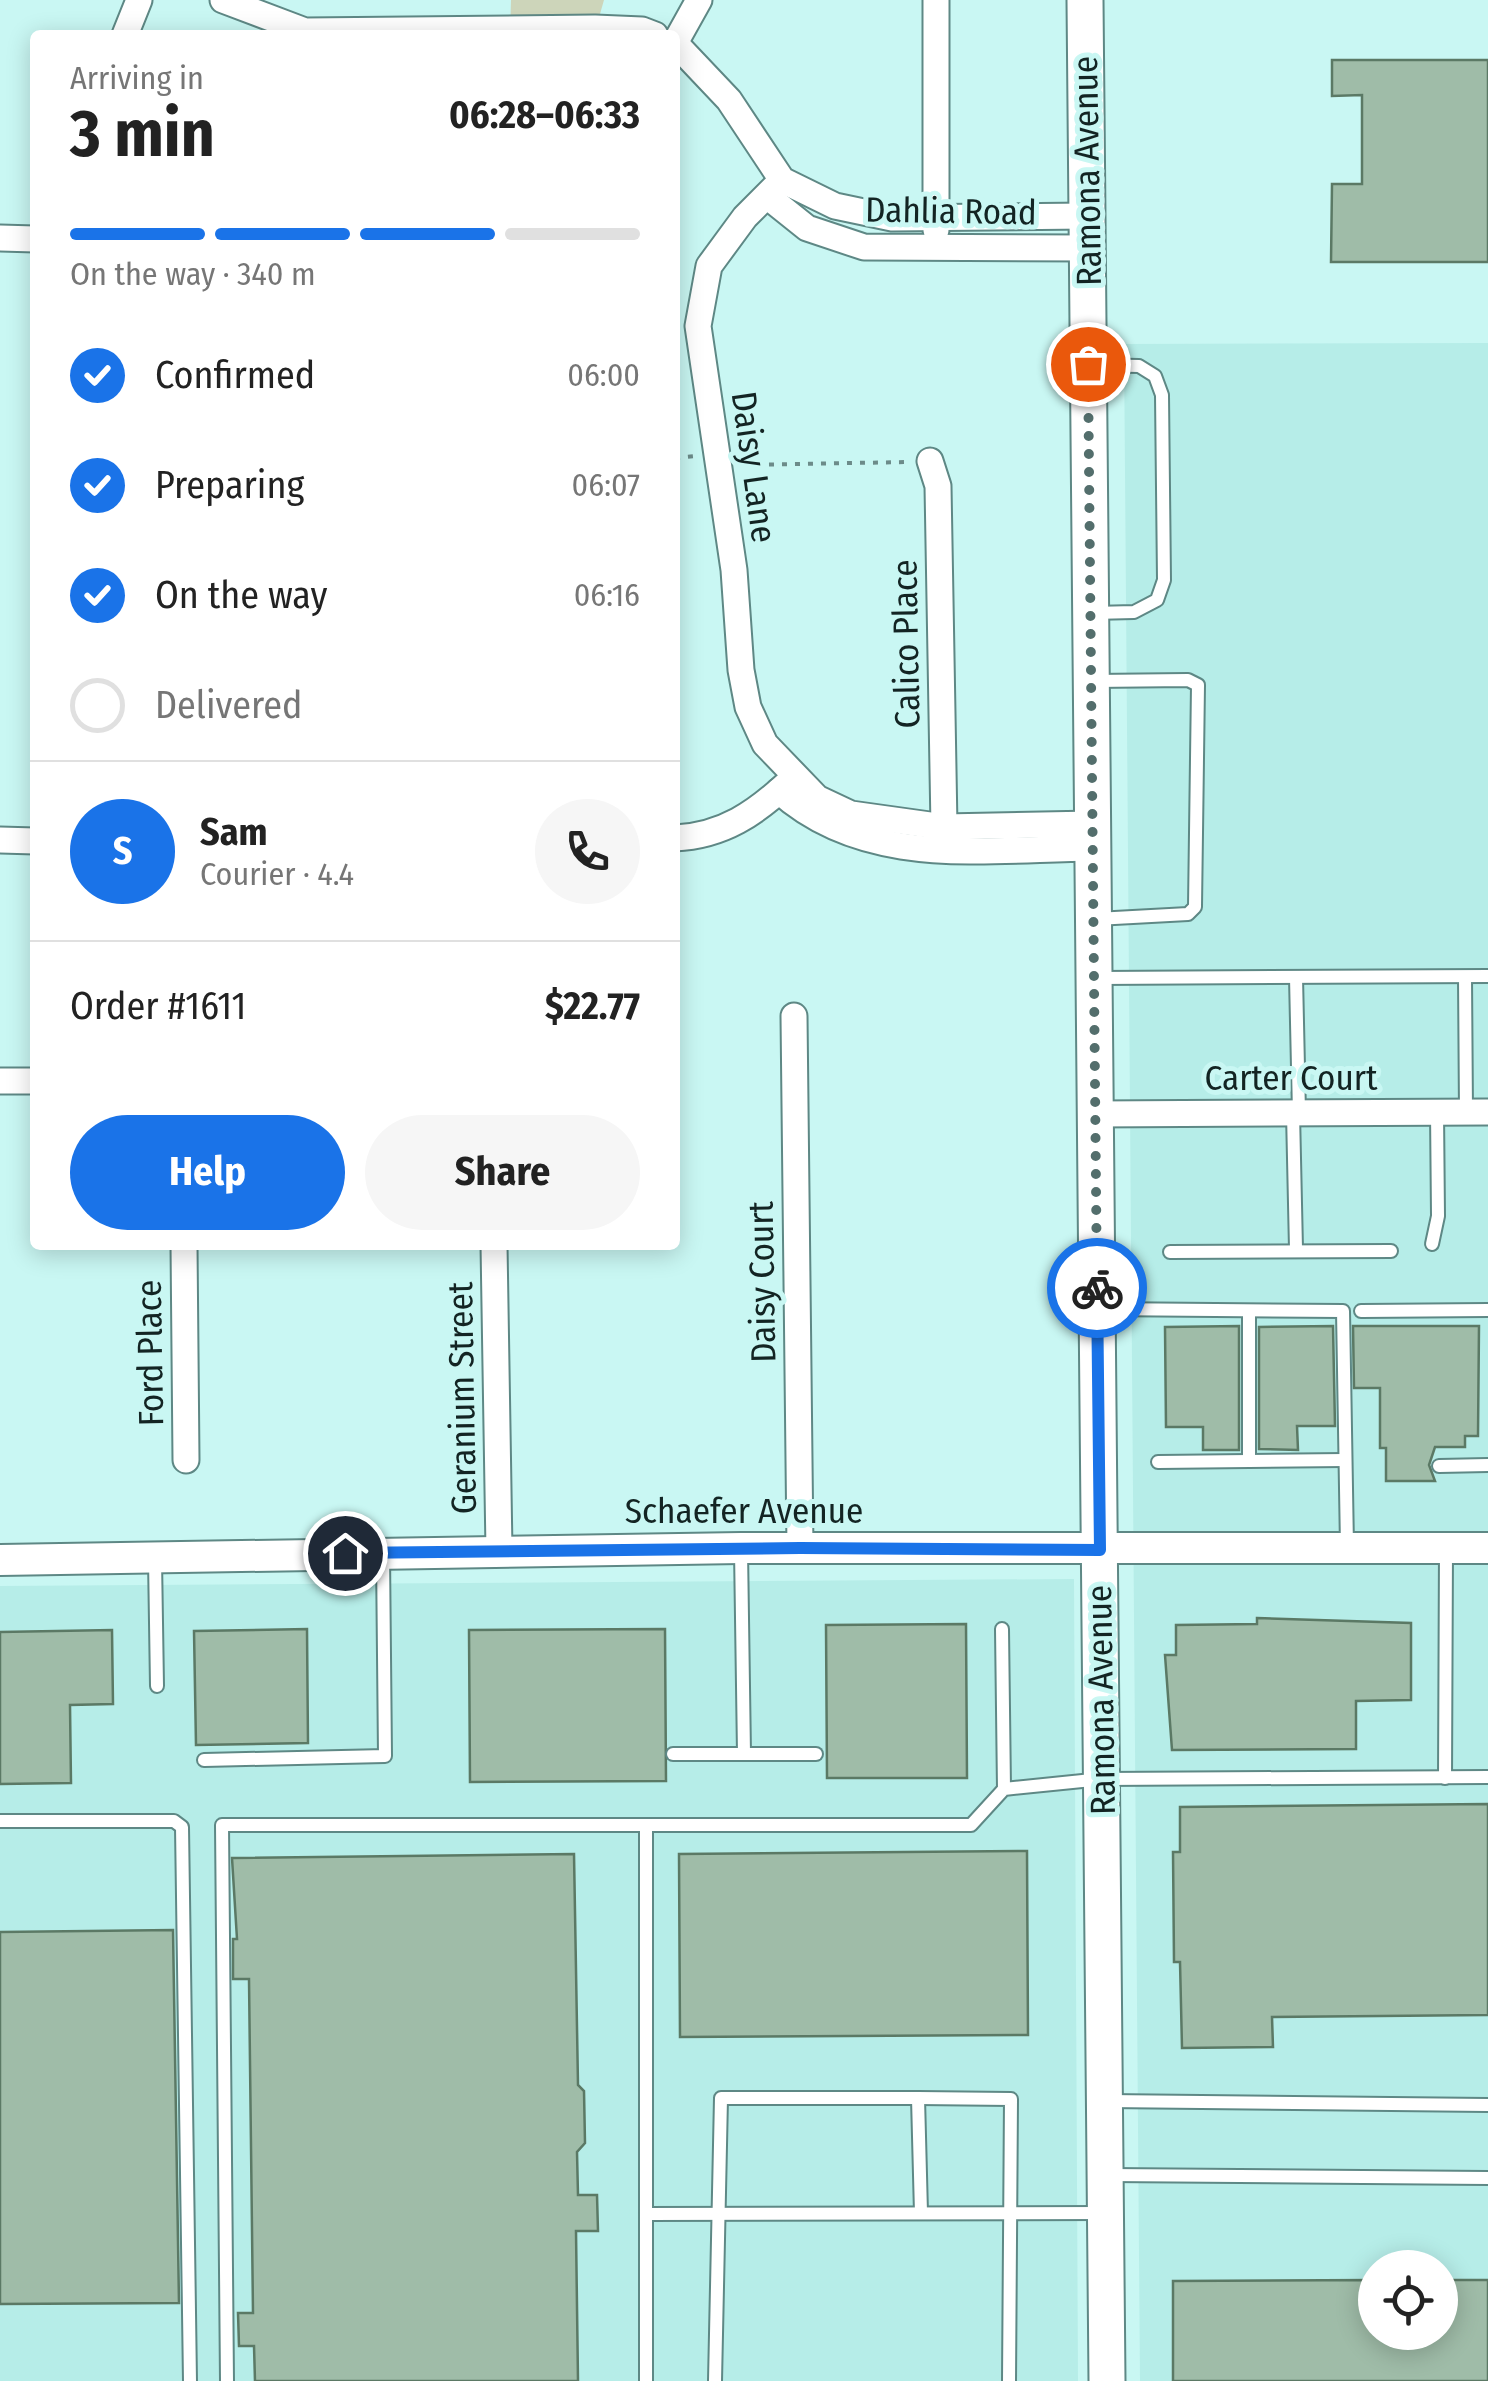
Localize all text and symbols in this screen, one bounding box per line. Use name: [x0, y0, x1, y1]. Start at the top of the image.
street label: Ramona Avenue: [1064, 56, 1110, 286]
text: Arriving in: [70, 59, 204, 97]
text: 06:28–06:33: [449, 92, 640, 138]
text: 3 min: [70, 95, 215, 173]
street label: Dahlia Road: [865, 189, 1037, 233]
text: On the way · 340 m: [70, 255, 316, 293]
pin: [1046, 322, 1131, 407]
icon: bag: [1061, 337, 1116, 392]
icon: check: [70, 348, 125, 403]
text: Confirmed: [155, 352, 315, 398]
text: 06:00: [567, 356, 640, 394]
street label: Daisy Lane: [723, 389, 785, 545]
icon: check: [70, 458, 125, 513]
text: Preparing: [155, 462, 304, 508]
text: 06:07: [572, 466, 640, 504]
street label: Calico Place: [884, 559, 928, 729]
icon: check: [70, 568, 125, 623]
text: On the way: [155, 572, 327, 618]
text: 06:16: [574, 576, 640, 614]
text: Delivered: [155, 682, 302, 728]
button: phone: [535, 799, 640, 904]
text: Sam: [200, 809, 268, 855]
text: S: [113, 828, 132, 874]
text: Courier · 4.4: [200, 855, 354, 893]
text: Order #1611: [70, 983, 246, 1029]
text: $22.77: [545, 983, 640, 1029]
street label: Carter Court: [1205, 1057, 1378, 1099]
button: Help: [70, 1115, 345, 1230]
button: Share: [365, 1115, 640, 1230]
street label: Daisy Court: [740, 1200, 784, 1363]
courier: [1047, 1238, 1147, 1338]
icon: bike: [1070, 1261, 1125, 1316]
street label: Ford Place: [128, 1279, 172, 1427]
street label: Geranium Street: [439, 1281, 485, 1515]
street label: Schaefer Avenue: [625, 1490, 863, 1532]
pin: [303, 1511, 388, 1596]
icon: home: [318, 1526, 373, 1581]
street label: Ramona Avenue: [1078, 1585, 1124, 1815]
map controls: [1358, 2250, 1458, 2350]
button: locate: [1358, 2250, 1458, 2350]

